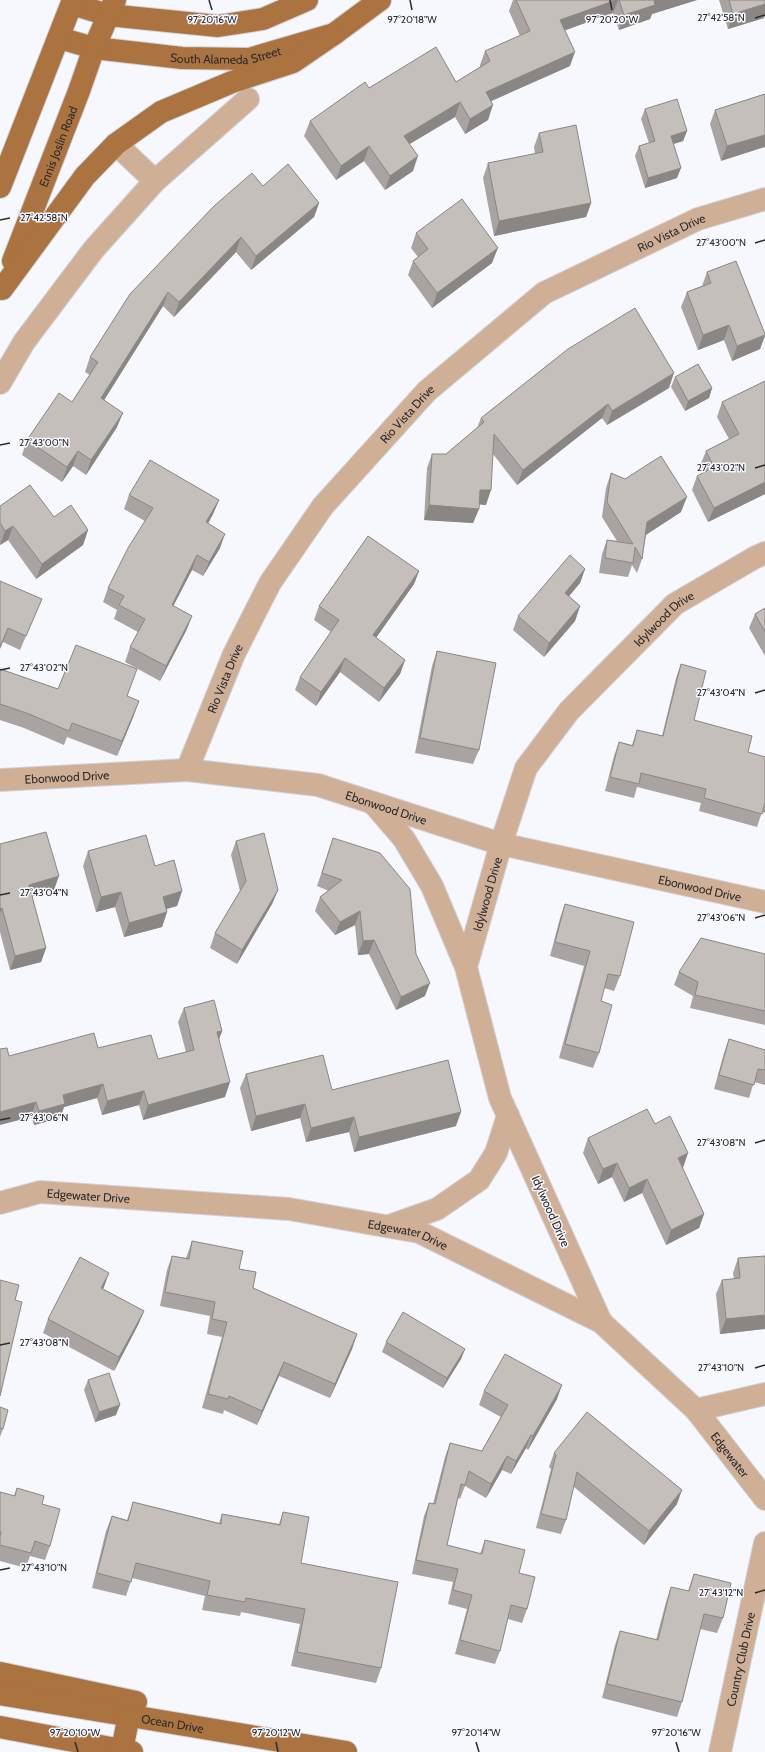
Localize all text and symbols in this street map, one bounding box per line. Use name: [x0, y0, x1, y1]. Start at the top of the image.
text: 27°42'58"N: [697, 11, 745, 24]
text: 97°20'16"W: [187, 13, 237, 26]
text: 97°20'18"W: [387, 13, 437, 26]
text: 97°20'20"W: [586, 13, 639, 26]
street label: South Alameda Street: [169, 43, 283, 66]
street label: Ennis Joslin Road: [35, 104, 80, 189]
street label: Rio Vista Drive: [635, 210, 707, 255]
text: 27°42'58"N: [20, 211, 68, 224]
text: 27°43'00"N: [696, 236, 746, 249]
street label: Rio Vista Drive: [376, 381, 437, 446]
text: 27°43'00"N: [19, 436, 69, 449]
text: 27°43'02"N: [697, 461, 745, 474]
street label: Idylwood Drive: [630, 587, 696, 649]
street label: Rio Vista Drive: [203, 641, 246, 715]
text: 27°43'02"N: [20, 661, 68, 674]
text: 27°43'04"N: [697, 686, 745, 699]
street label: Ebonwood Drive: [24, 767, 110, 786]
street label: Ebonwood Drive: [344, 787, 429, 827]
street label: Idylwood Drive: [469, 855, 504, 933]
street label: Ebonwood Drive: [657, 871, 743, 904]
text: 27°43'04"N: [20, 886, 68, 899]
text: 27°43'06"N: [697, 911, 745, 924]
text: 27°43'06"N: [20, 1111, 68, 1124]
text: 27°43'08"N: [696, 1136, 746, 1149]
street label: Idylwood Drive: [529, 1173, 573, 1249]
street label: Edgewater Drive: [46, 1185, 130, 1206]
street label: Edgewater Drive: [367, 1216, 451, 1253]
text: 27°43'08"N: [19, 1336, 69, 1349]
text: 27°43'10"N: [698, 1361, 744, 1374]
street label: Edgewater: [708, 1429, 753, 1480]
text: 27°43'10"N: [21, 1561, 67, 1574]
text: 27°43'12"N: [699, 1586, 743, 1599]
street label: Country Club Drive: [723, 1611, 757, 1708]
street label: Ocean Drive: [140, 1710, 205, 1736]
text: 97°20'10"W: [50, 1726, 101, 1739]
text: 97°20'12"W: [252, 1726, 301, 1739]
text: 97°20'14"W: [451, 1726, 501, 1739]
text: 97°20'16"W: [651, 1726, 701, 1739]

